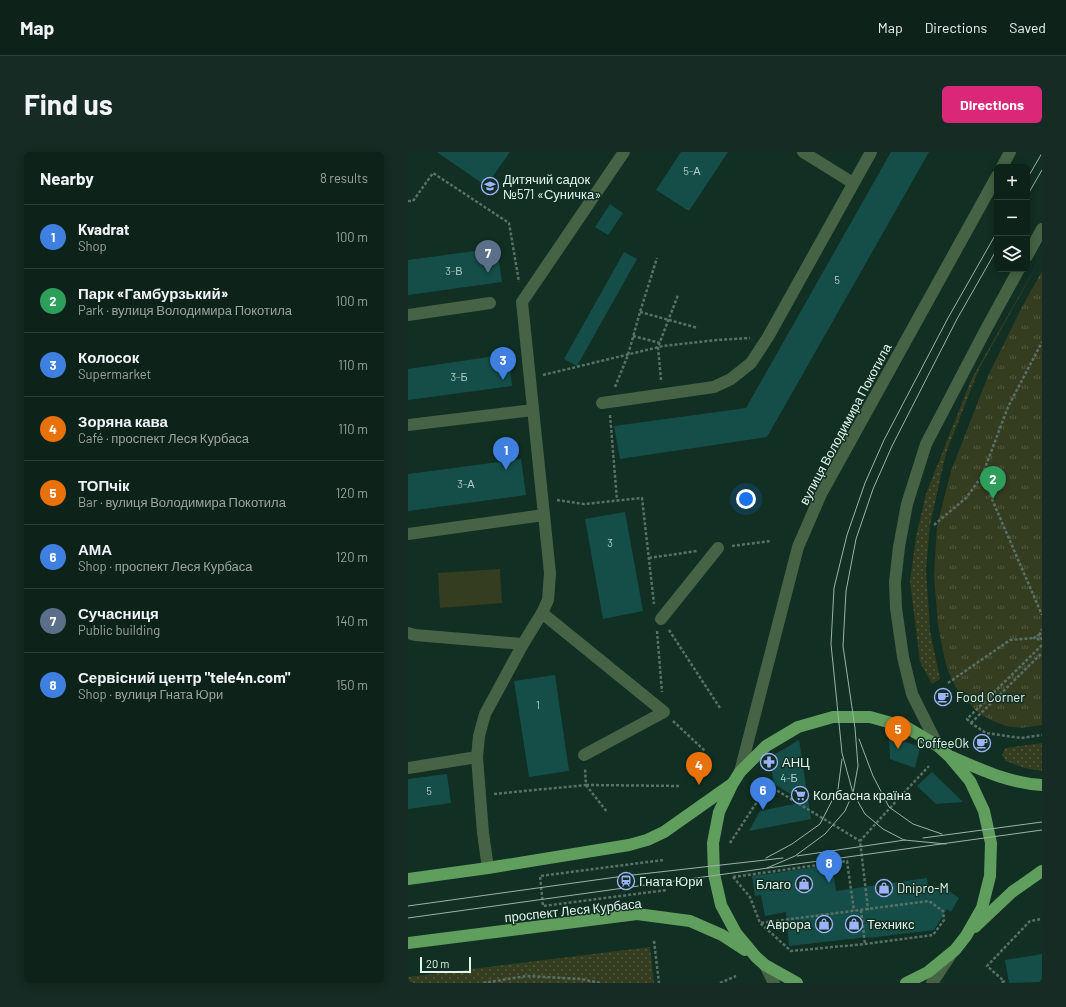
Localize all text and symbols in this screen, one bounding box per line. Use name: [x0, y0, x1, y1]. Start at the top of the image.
text: Map: [20, 16, 54, 39]
text: Map: [878, 19, 903, 36]
text: Directions: [925, 19, 987, 36]
text: Saved: [1009, 19, 1046, 36]
button: Directions: [942, 86, 1042, 123]
text: Find us: [24, 87, 113, 121]
house number: 5-А: [683, 164, 701, 177]
map controls: [994, 164, 1030, 272]
button: +: [994, 164, 1030, 200]
text: Nearby: [40, 168, 94, 188]
text: 8 results: [320, 170, 368, 186]
place label: Дитячий садок №571 «Суничка»: [503, 171, 601, 202]
school or university icon: Дитячий садок №571 «Суничка»: [480, 176, 500, 196]
button: −: [994, 200, 1030, 236]
text: Kvadrat: [78, 220, 130, 238]
text: 1: [51, 229, 55, 245]
text: 100 m: [335, 229, 368, 245]
button: layers: [994, 236, 1030, 272]
text: Shop: [78, 238, 107, 254]
pin: 7: [475, 240, 501, 273]
house number: 3-В: [445, 264, 463, 277]
house number: 5: [834, 273, 840, 286]
text: Парк «Гамбурзький»: [78, 284, 228, 302]
text: 2: [49, 293, 57, 309]
text: 100 m: [335, 293, 368, 309]
text: Park · вулиця Володимира Покотила: [78, 302, 292, 318]
street label: вулиця Володимира Покотила: [796, 340, 895, 507]
pin: 3: [490, 347, 516, 380]
text: Колосок: [78, 348, 139, 366]
text: 3: [49, 357, 57, 373]
text: 110 m: [338, 357, 368, 373]
text: Supermarket: [78, 366, 151, 382]
house number: 3-Б: [450, 370, 468, 383]
text: Зоряна кава: [78, 412, 168, 430]
text: 4: [49, 421, 57, 437]
text: 110 m: [338, 421, 368, 437]
text: Café · проспект Леся Курбаса: [78, 430, 249, 446]
pin: 1: [493, 437, 519, 470]
pin: 2: [980, 466, 1006, 499]
text: ТОПчік: [78, 476, 130, 494]
house number: 3-А: [457, 477, 475, 490]
text: 5: [49, 485, 57, 501]
text: 120 m: [336, 485, 368, 501]
your location: [736, 489, 756, 509]
text: Bar · вулиця Володимира Покотила: [78, 494, 286, 510]
house number: 3: [607, 536, 613, 549]
text: АМА: [78, 540, 112, 558]
text: 6: [50, 549, 56, 565]
text: 120 m: [336, 549, 368, 565]
text: Shop · проспект Леся Курбаса: [78, 558, 253, 574]
text: Сучасниця: [78, 604, 159, 622]
text: 7: [50, 613, 56, 629]
text: 140 m: [336, 613, 368, 629]
text: Public building: [78, 622, 160, 638]
text: Сервісний центр "tele4n.com": [78, 668, 290, 686]
text: 8: [49, 677, 57, 693]
text: 150 m: [336, 677, 368, 693]
text: Shop · вулиця Гната Юри: [78, 686, 223, 702]
cafe icon: Food Corner: [933, 687, 953, 707]
place label: Food Corner: [956, 689, 1025, 705]
house number: 1: [536, 698, 540, 711]
pin: 5: [885, 716, 911, 749]
cafe icon: CoffeeOk: [972, 733, 992, 753]
place label: CoffeeOk: [917, 735, 969, 751]
pin: 4: [686, 752, 712, 785]
pharmacy icon: АНЦ: [759, 752, 779, 772]
place label: АНЦ: [782, 754, 810, 770]
house number: 4-Б: [780, 771, 798, 784]
pin: 6: [750, 777, 776, 810]
house number: 5: [426, 784, 432, 797]
supermarket icon: Колбасна країна: [790, 785, 810, 805]
place label: Колбасна країна: [813, 787, 912, 803]
pin: 8: [816, 850, 842, 883]
station icon: Гната Юри: [616, 871, 636, 891]
place label: Гната Юри: [639, 873, 703, 889]
shop icon: Благо: [794, 874, 814, 894]
place label: Благо: [756, 876, 791, 892]
shop icon: Dnipro-M: [874, 878, 894, 898]
place label: Dnipro-M: [897, 880, 949, 896]
street label: проспект Леся Курбаса: [504, 895, 643, 925]
shop icon: Аврора: [814, 914, 834, 934]
shop icon: Техникс: [844, 914, 864, 934]
place label: Аврора: [767, 916, 812, 932]
place label: Техникс: [867, 916, 915, 932]
scale bar: [420, 955, 471, 974]
text: 20 m: [426, 957, 449, 970]

